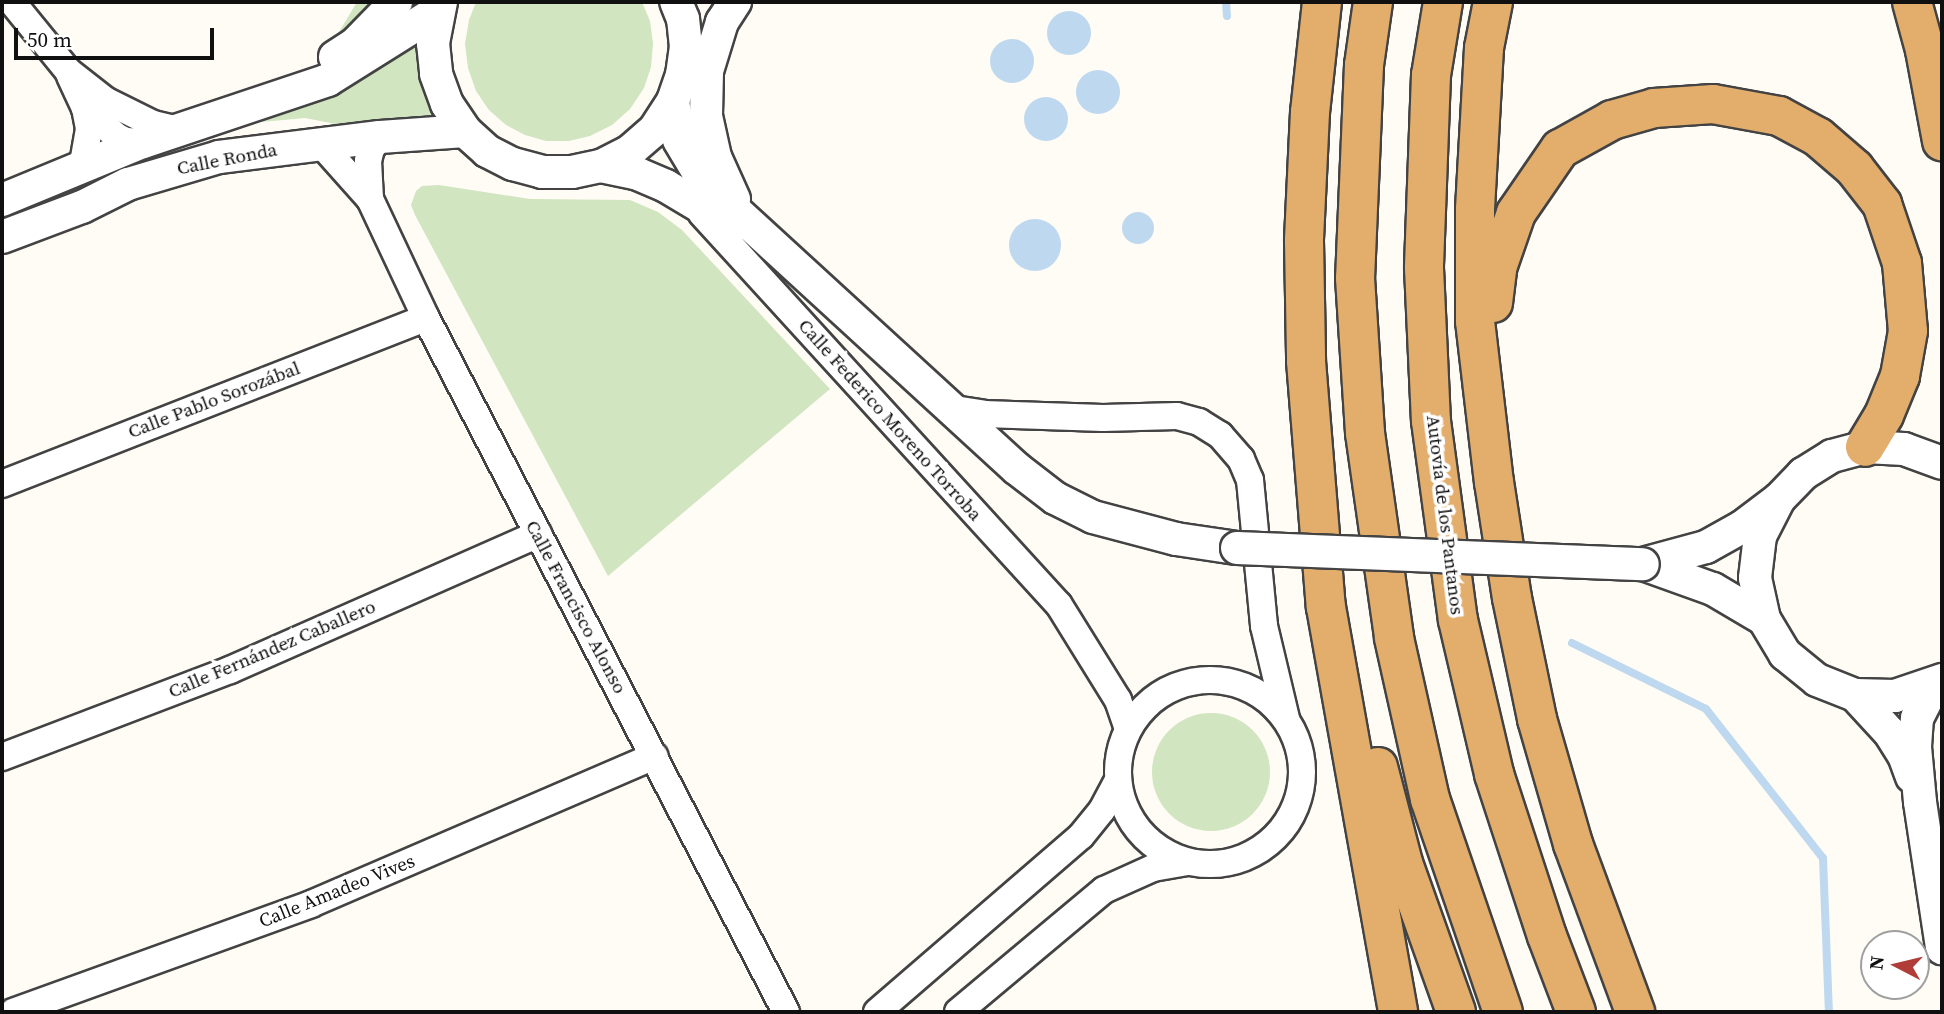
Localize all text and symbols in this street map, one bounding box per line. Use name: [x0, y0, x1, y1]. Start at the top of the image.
scale bar: [18, 14, 217, 58]
text: 50 m: [27, 25, 72, 54]
street label: Calle Ronda: [175, 138, 279, 180]
street label: Calle Federico Moreno Torroba: [793, 314, 987, 526]
street label: Calle Pablo Sorozábal: [125, 357, 303, 443]
street label: Autovía de los Pantanos: [1421, 414, 1469, 616]
street label: Calle Francisco Alonso: [521, 517, 631, 697]
street label: Calle Fernández Caballero: [165, 595, 379, 703]
street label: Calle Amadeo Vives: [255, 849, 419, 933]
north arrow: [1860, 930, 1930, 1000]
text: N: [1862, 954, 1890, 971]

